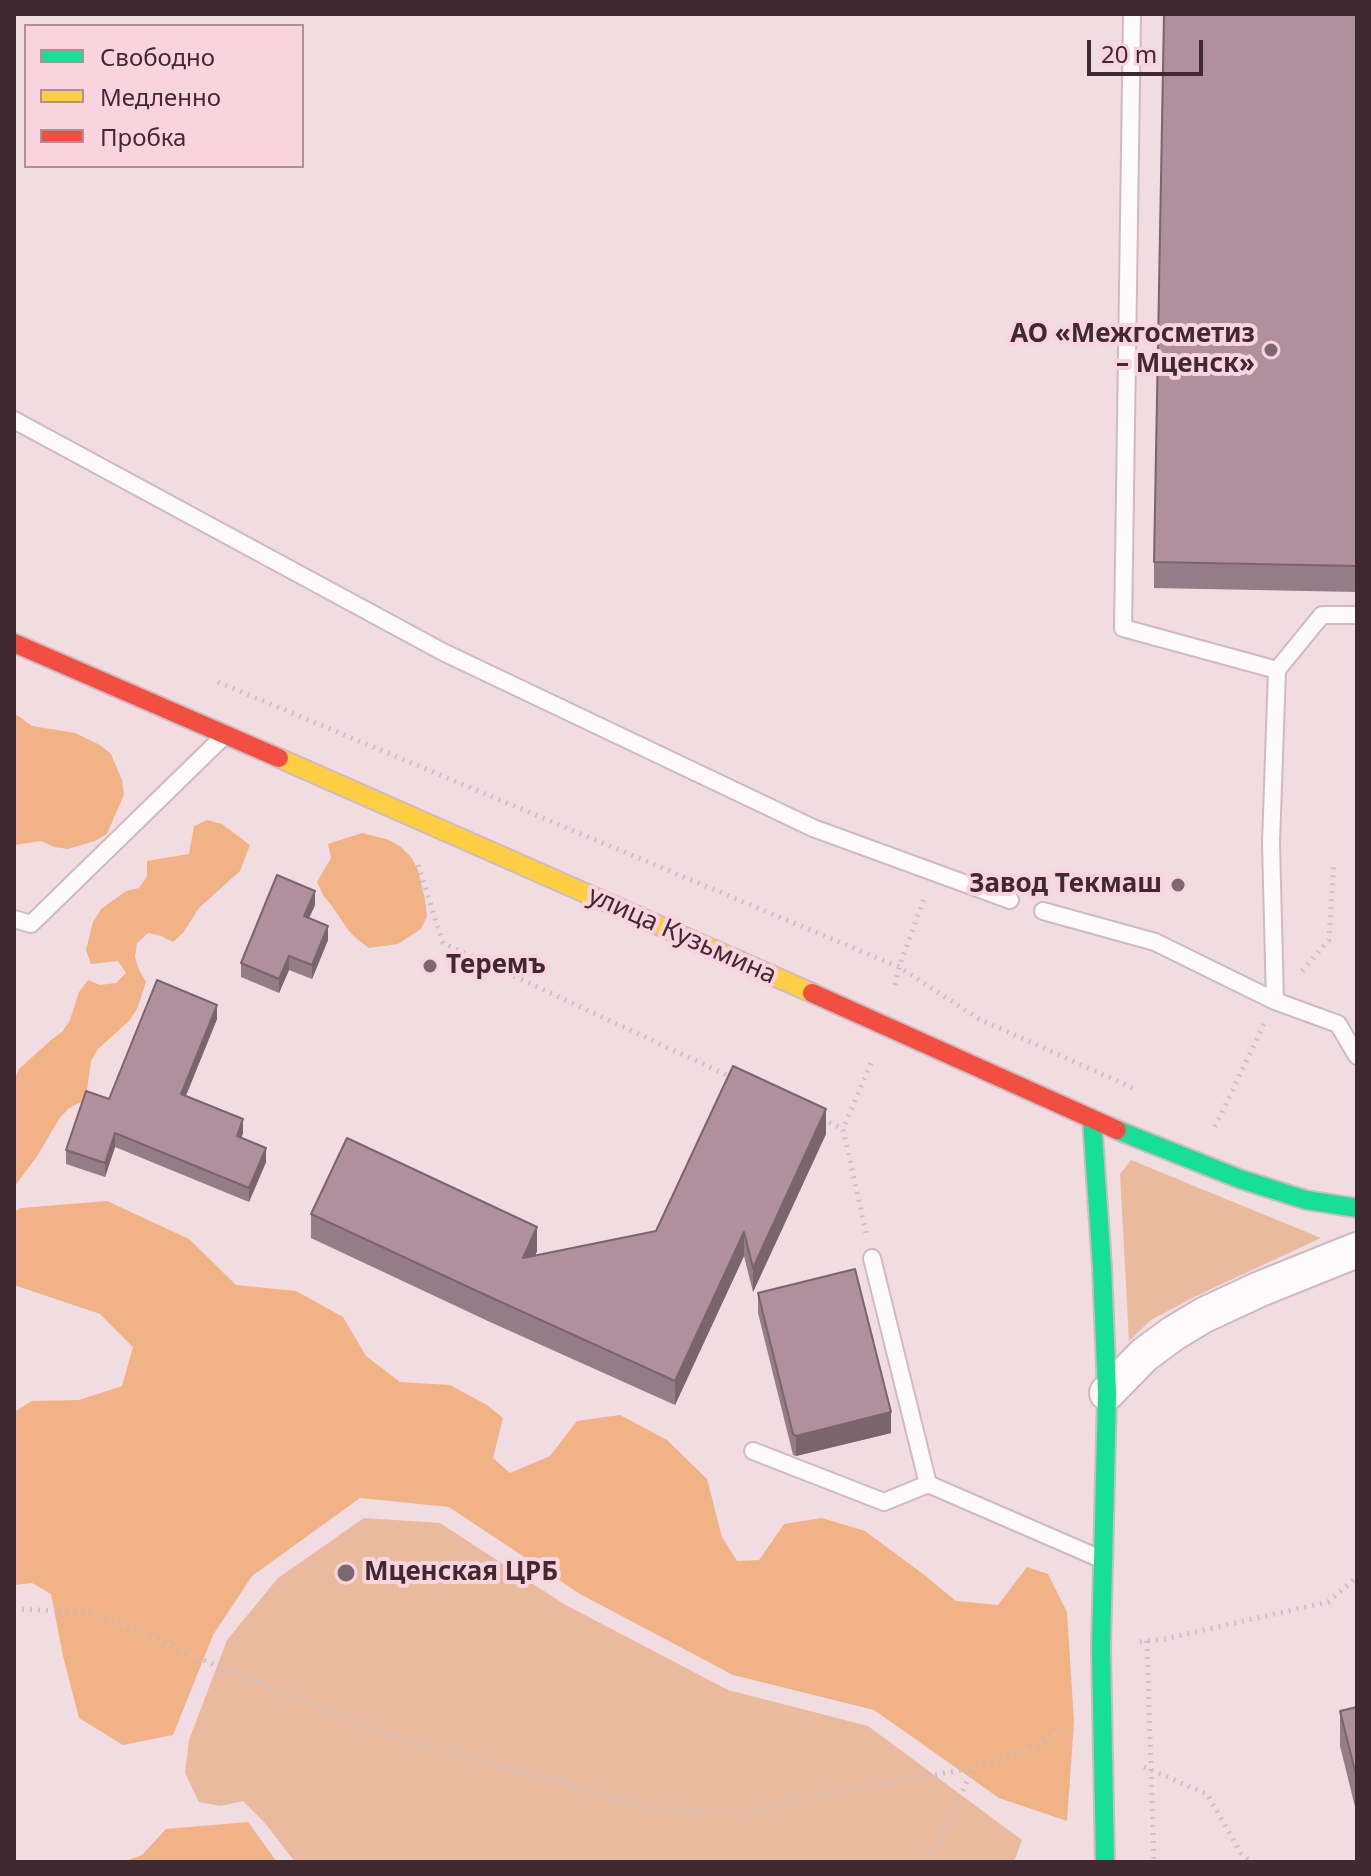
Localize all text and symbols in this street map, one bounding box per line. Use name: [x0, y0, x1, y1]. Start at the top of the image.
legend: [24, 24, 304, 168]
scale bar: [1091, 24, 1207, 74]
text: 20 m: [1101, 37, 1157, 70]
text: Свободно: [100, 40, 215, 73]
text: Медленно: [100, 80, 221, 113]
text: Пробка: [100, 120, 186, 153]
place label: АО «Межгосметиз – Мценск»: [1010, 319, 1255, 380]
marker: АО «Межгосметиз – Мценск»: [1262, 341, 1280, 359]
place label: Завод Текмаш: [969, 869, 1162, 901]
marker: Завод Текмаш: [1169, 876, 1187, 894]
street label: улица Кузьмина: [583, 880, 781, 992]
place label: Теремъ: [446, 950, 546, 982]
marker: Теремъ: [421, 957, 439, 975]
place label: Мценская ЦРБ: [364, 1557, 558, 1589]
marker: Мценская ЦРБ: [335, 1562, 357, 1584]

